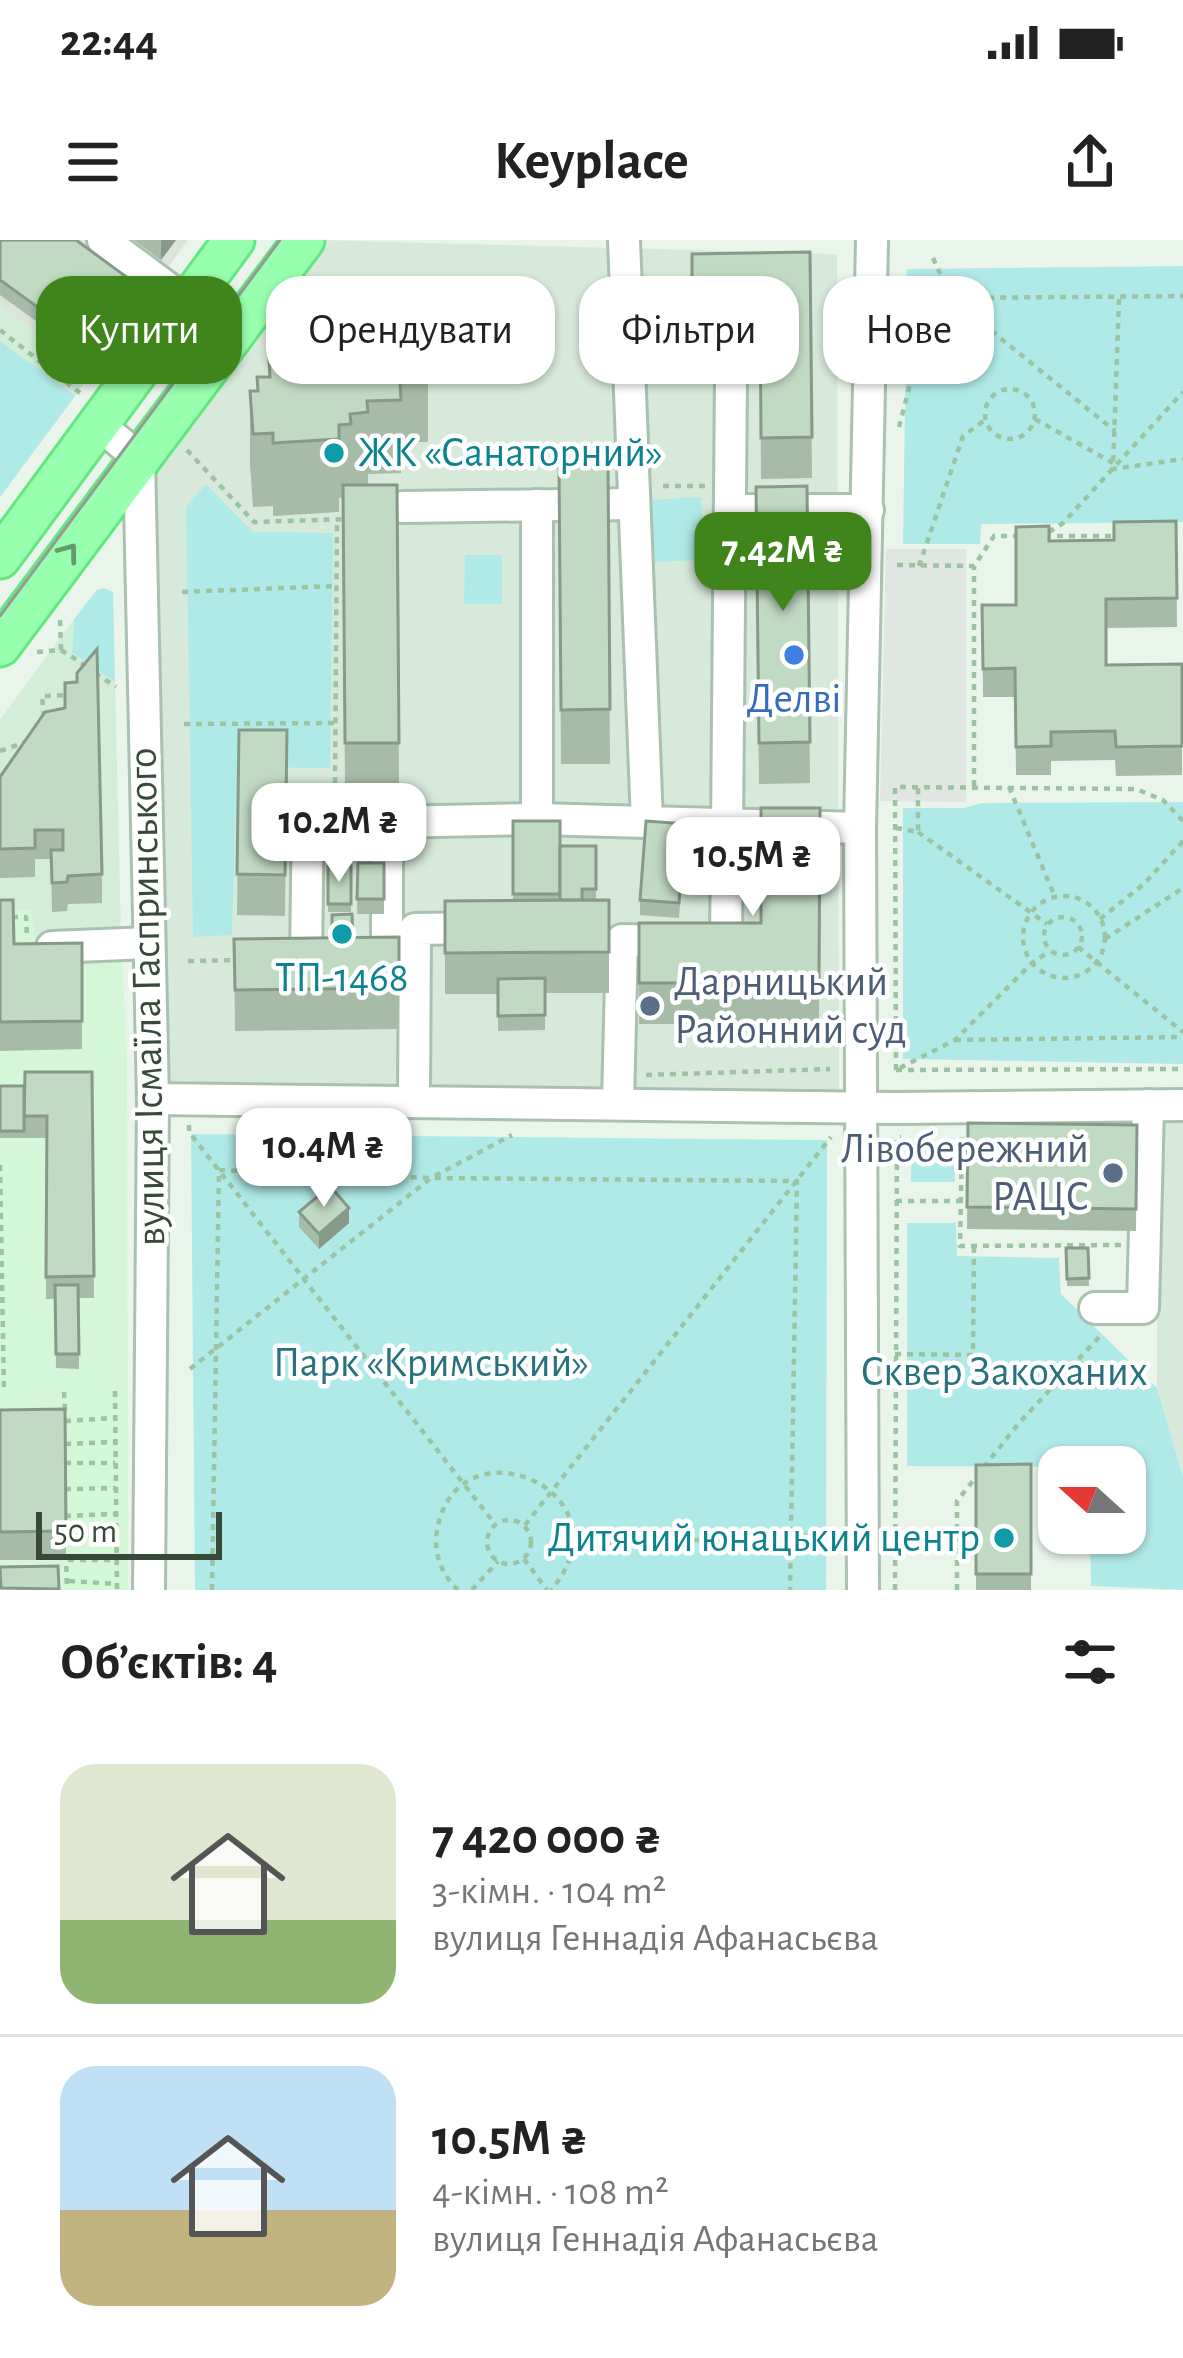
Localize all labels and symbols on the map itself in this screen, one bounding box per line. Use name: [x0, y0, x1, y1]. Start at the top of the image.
place label: ЖК «Санаторний»: [358, 432, 663, 474]
marker: ЖК «Санаторний»: [321, 440, 347, 466]
pin: 7.42M ₴: [672, 512, 894, 614]
one-way arrow: [55, 544, 77, 565]
marker: Делві: [781, 642, 807, 668]
place label: Делві: [747, 678, 841, 720]
street label: вулиця Ісмаїла Гаспринського: [122, 747, 172, 1247]
pin: 10.2M ₴: [228, 783, 450, 885]
pin: 10.5M ₴: [642, 817, 864, 919]
marker: ТП-1468: [329, 921, 355, 947]
place label: ТП-1468: [275, 957, 409, 999]
place label: Дарницький Районний суд: [674, 961, 907, 1051]
marker: Дарницький Районний суд: [637, 993, 663, 1019]
pin: 10.4M ₴: [213, 1108, 435, 1210]
place label: Лівобережний РАЦС: [841, 1128, 1089, 1218]
marker: Лівобережний РАЦС: [1100, 1160, 1126, 1186]
park label: Парк «Кримський»: [273, 1342, 589, 1384]
park label: Сквер Закоханих: [860, 1351, 1148, 1393]
north arrow: [1038, 1446, 1146, 1554]
scale bar: [36, 1506, 222, 1559]
place label: Дитячий юнацький центр: [548, 1517, 980, 1559]
marker: Дитячий юнацький центр: [991, 1525, 1017, 1551]

